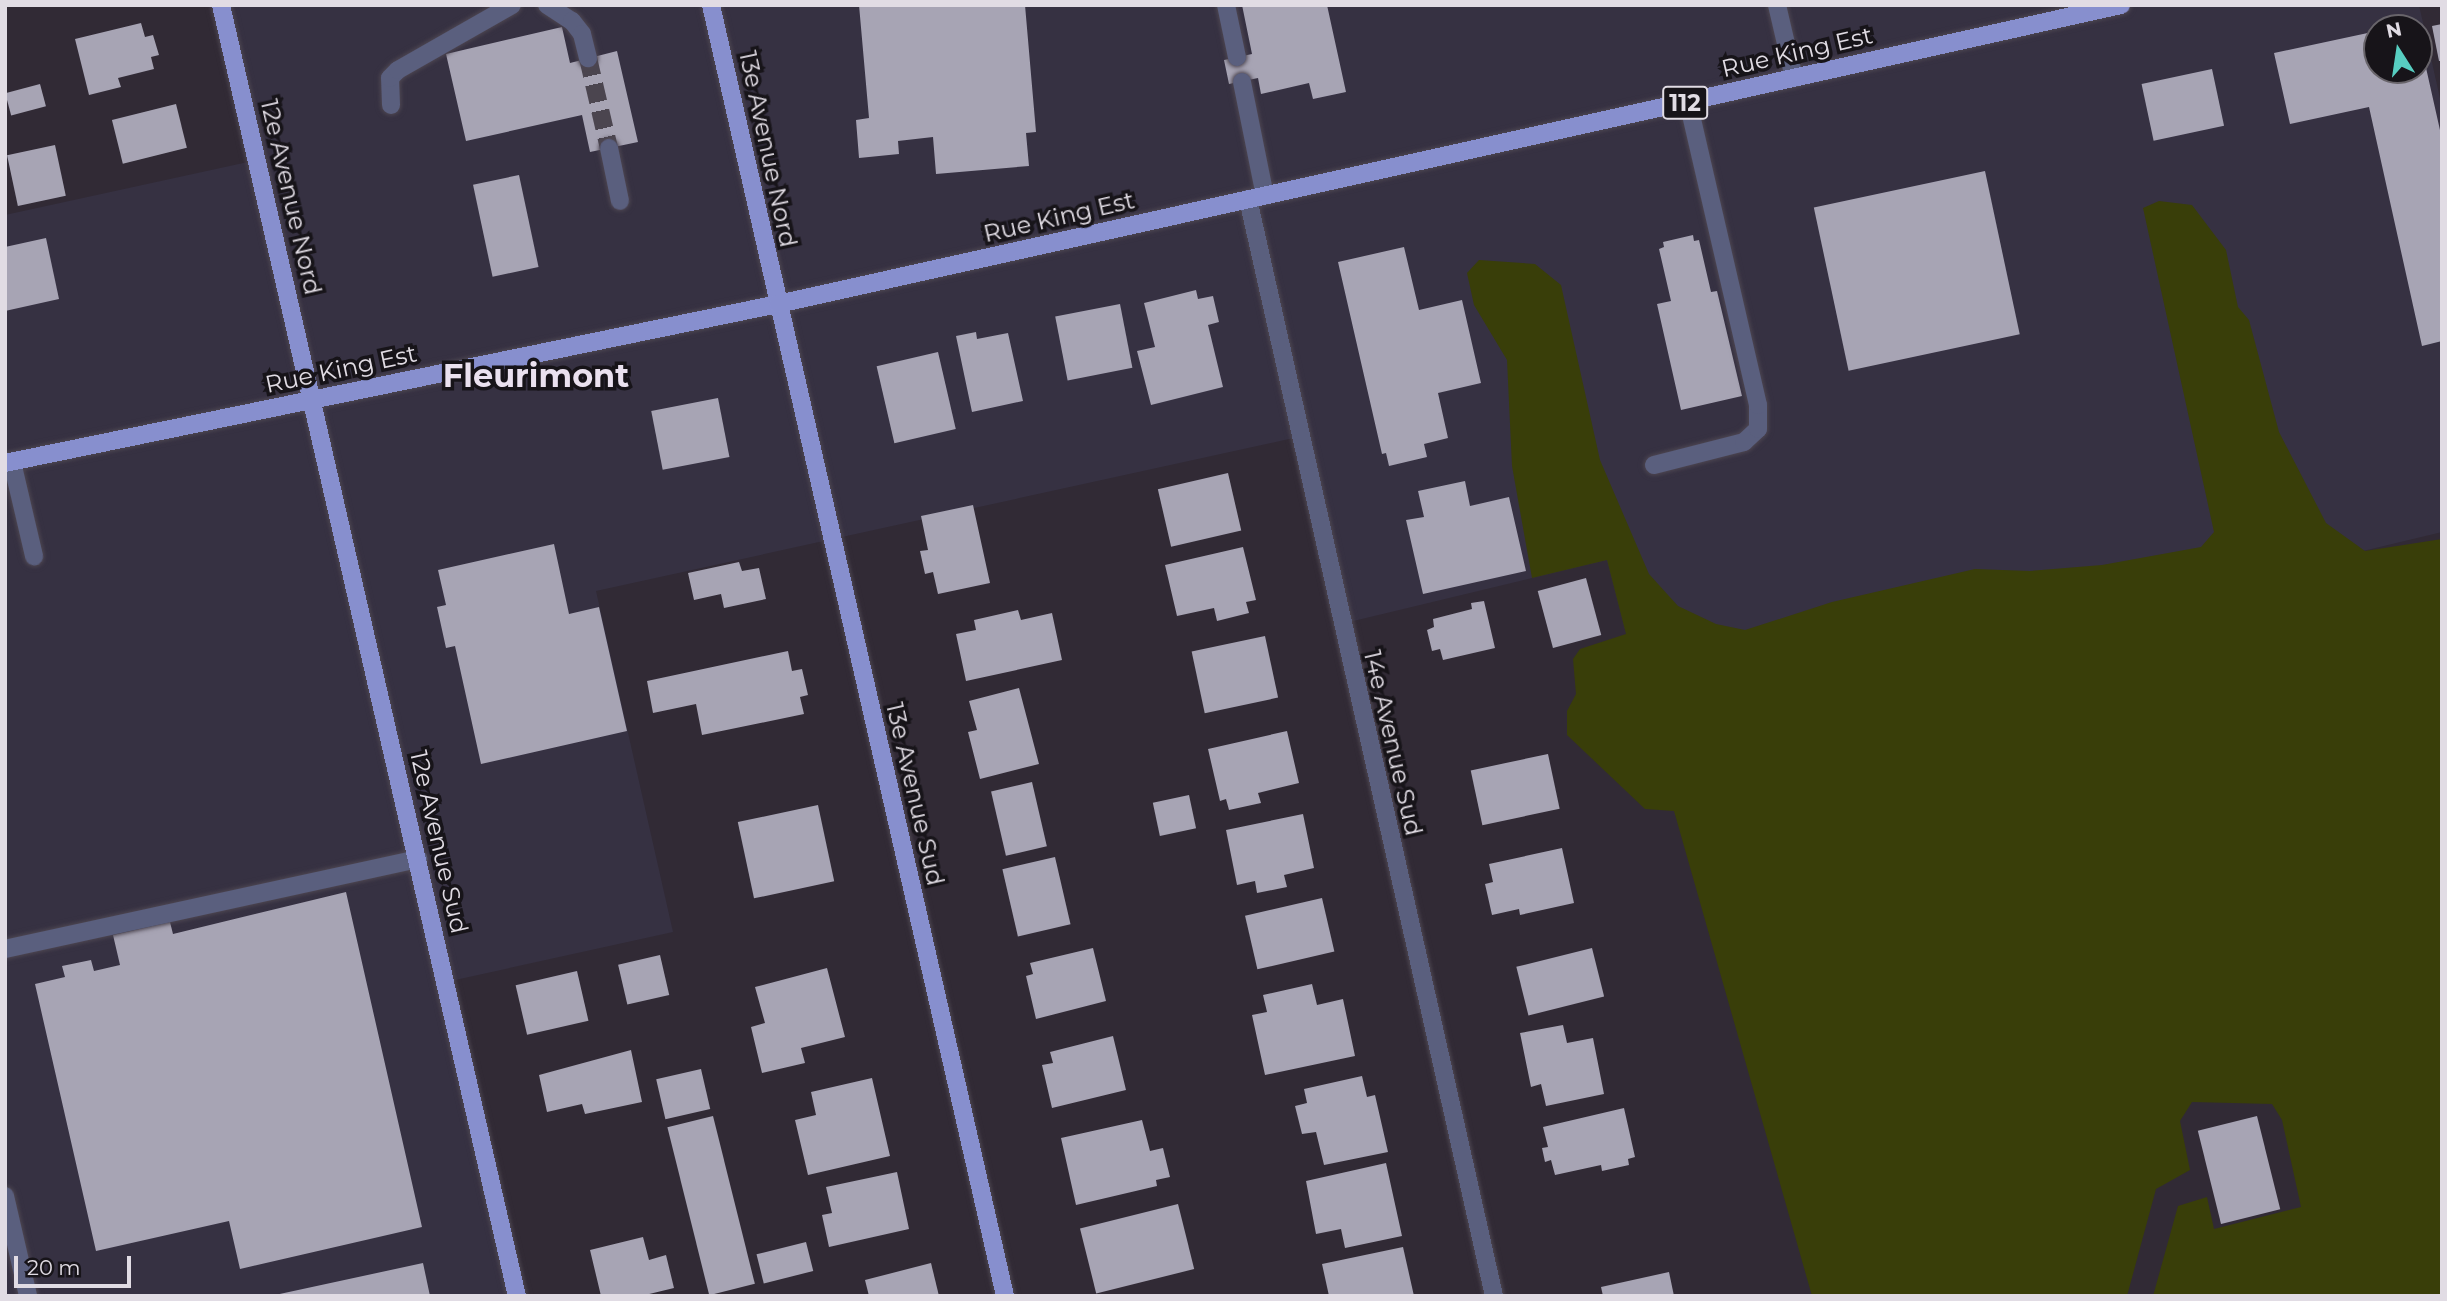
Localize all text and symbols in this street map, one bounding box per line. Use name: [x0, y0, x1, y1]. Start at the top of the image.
north arrow: [2363, 14, 2433, 84]
text: N: [2384, 17, 2404, 43]
street label: Rue King Est: [1719, 21, 1875, 83]
street label: 13e Avenue Nord: [733, 48, 803, 250]
road number: 112: [1660, 83, 1710, 122]
street label: 12e Avenue Nord: [254, 96, 328, 298]
street label: Rue King Est: [981, 186, 1137, 248]
street label: Rue King Est: [263, 339, 419, 399]
district label: Fleurimont: [443, 357, 629, 395]
street label: 14e Avenue Sud: [1358, 647, 1428, 839]
street label: 13e Avenue Sud: [880, 700, 950, 888]
street label: 12e Avenue Sud: [404, 748, 474, 936]
scale bar: [18, 1242, 135, 1286]
text: 20 m: [27, 1255, 81, 1280]

